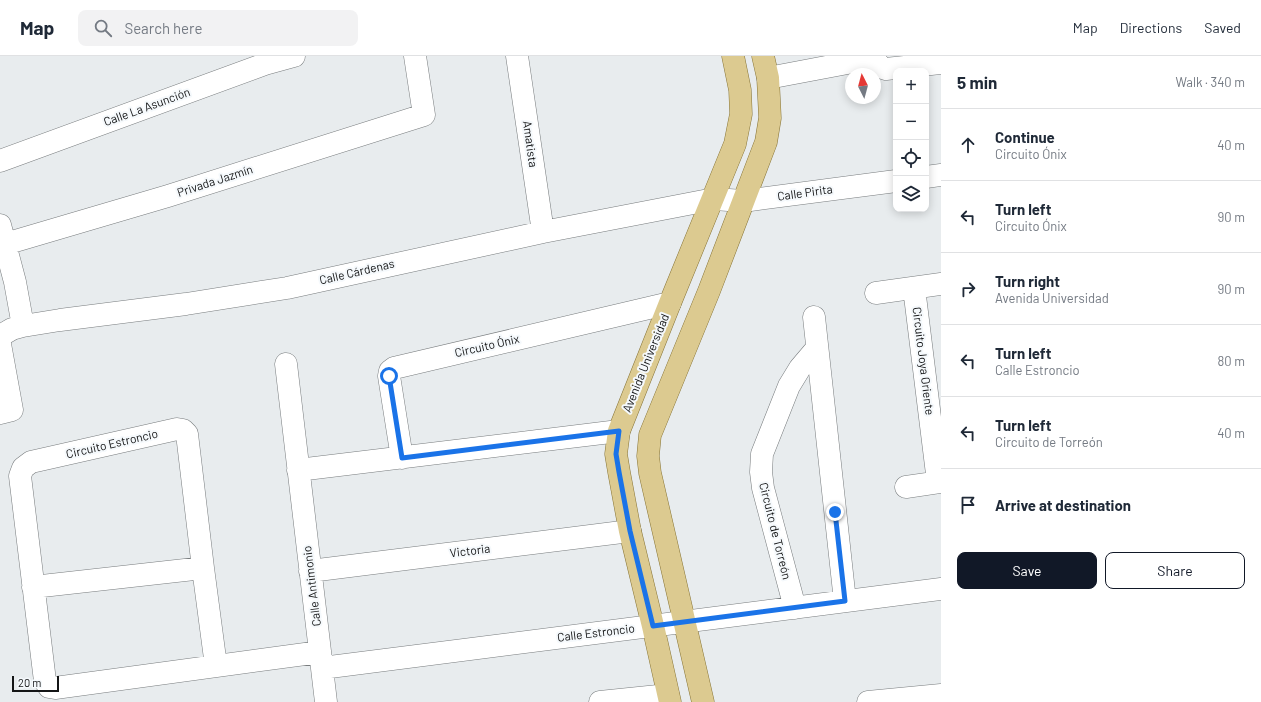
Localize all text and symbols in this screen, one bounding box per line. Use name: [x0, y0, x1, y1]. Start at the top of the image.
search box: [78, 10, 358, 46]
text: Map: [20, 16, 54, 39]
icon: search: [92, 17, 114, 39]
text: Search here: [124, 19, 202, 37]
text: Map: [1073, 19, 1098, 36]
text: Directions: [1120, 19, 1182, 36]
text: Saved: [1204, 19, 1241, 36]
north arrow: [845, 68, 881, 104]
map controls: [893, 68, 929, 212]
button: +: [893, 68, 929, 104]
text: 5 min: [957, 72, 997, 92]
text: Walk · 340 m: [1176, 74, 1245, 90]
street label: Calle La Asunción: [101, 84, 192, 128]
button: −: [893, 104, 929, 140]
street label: Amatista: [521, 120, 541, 168]
text: Continue: [995, 128, 1055, 146]
icon: ahead: [957, 134, 979, 156]
text: 40 m: [1217, 137, 1245, 153]
button: locate: [893, 140, 929, 176]
text: Circuito Ónix: [995, 146, 1067, 162]
street label: Privada Jazmín: [175, 161, 254, 199]
button: layers: [893, 176, 929, 212]
street label: Calle Pirita: [776, 181, 833, 203]
text: Turn left: [995, 200, 1051, 218]
icon: left: [957, 206, 979, 228]
text: 90 m: [1218, 209, 1245, 225]
text: Circuito Ónix: [995, 218, 1067, 234]
street label: Calle Cárdenas: [318, 256, 396, 286]
text: Turn right: [995, 272, 1060, 290]
icon: right: [957, 278, 979, 300]
text: 90 m: [1218, 281, 1245, 297]
text: Avenida Universidad: [995, 290, 1109, 306]
street label: Circuito Joya Oriente: [910, 306, 938, 416]
street label: Avenida Universidad: [619, 311, 671, 414]
street label: Circuito Ónix: [453, 331, 521, 359]
text: Turn left: [995, 344, 1051, 362]
icon: left: [957, 350, 979, 372]
text: 80 m: [1218, 353, 1245, 369]
text: Calle Estroncio: [995, 362, 1080, 378]
route start: [380, 367, 398, 385]
text: Turn left: [995, 416, 1051, 434]
icon: left: [957, 422, 979, 444]
text: 40 m: [1217, 425, 1245, 441]
street label: Circuito Estroncio: [64, 426, 159, 460]
text: Circuito de Torreón: [995, 434, 1103, 450]
street label: Circuito de Torreón: [757, 481, 795, 581]
icon: arrive: [957, 494, 979, 516]
text: Arrive at destination: [995, 496, 1131, 514]
route end: [826, 503, 844, 521]
street label: Victoria: [449, 541, 491, 559]
street label: Calle Antimonio: [299, 545, 323, 627]
button: Save: [957, 552, 1097, 589]
button: Share: [1105, 552, 1245, 589]
street label: Calle Estroncio: [556, 620, 635, 644]
scale bar: [12, 674, 59, 693]
text: 20 m: [18, 676, 41, 689]

